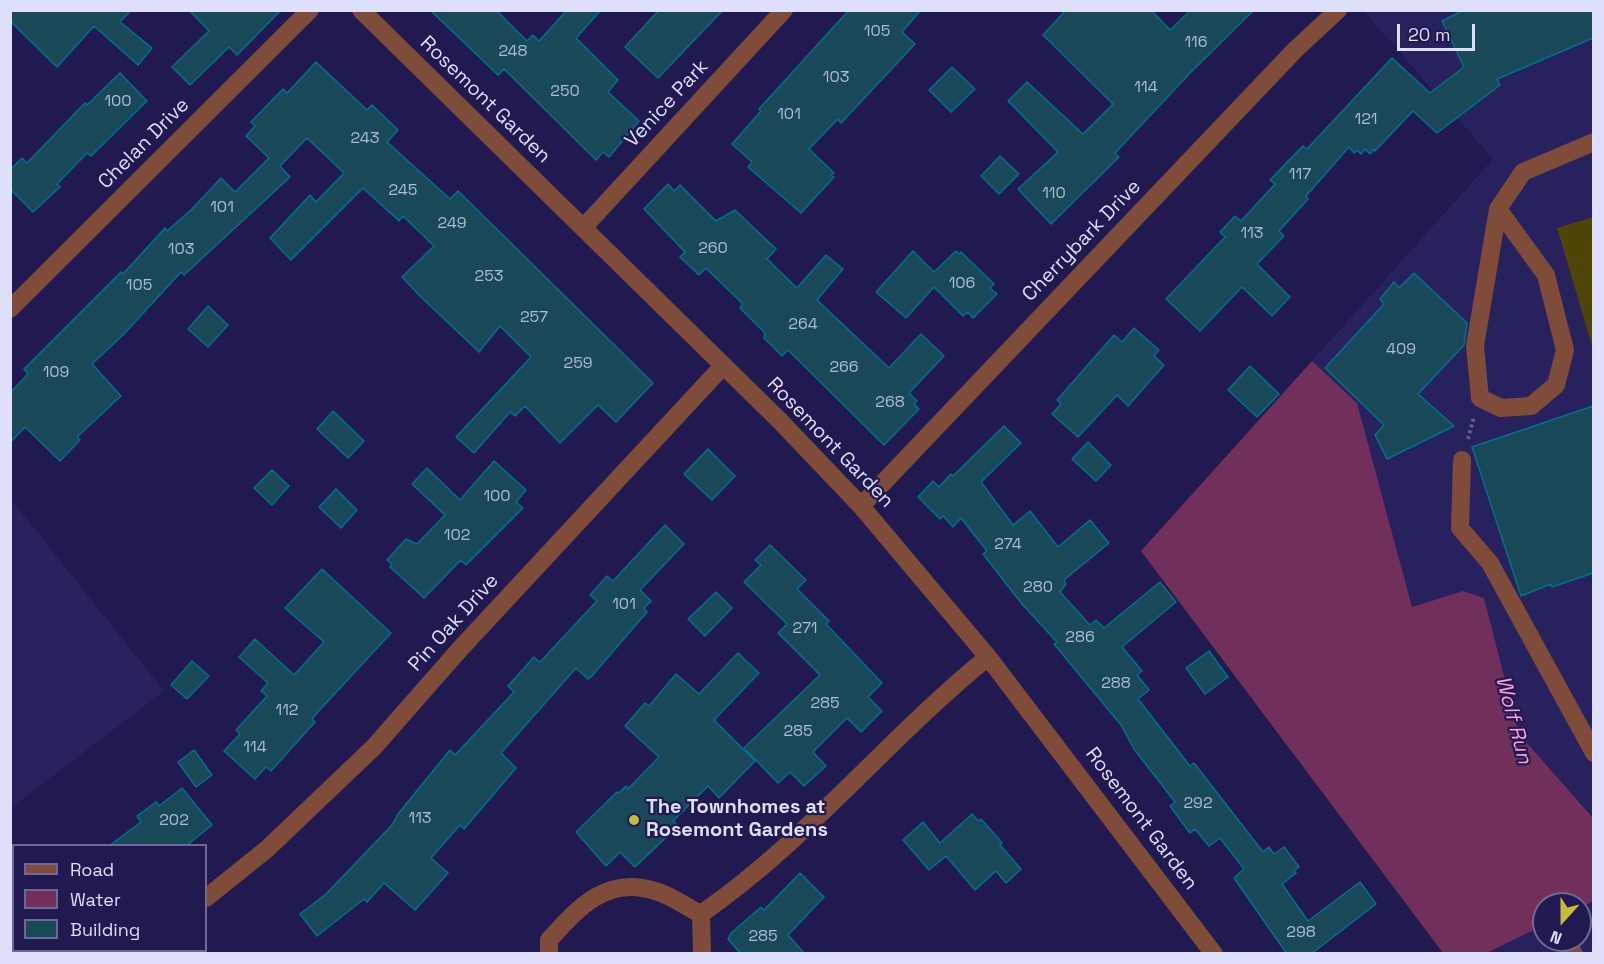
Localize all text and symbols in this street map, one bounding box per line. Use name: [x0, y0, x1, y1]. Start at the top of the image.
scale bar: [1400, 12, 1478, 50]
house number: 105: [864, 22, 890, 42]
text: 20 m: [1408, 23, 1451, 46]
street label: Rosemont Garden: [415, 32, 555, 168]
house number: 116: [1184, 33, 1208, 53]
house number: 248: [498, 42, 528, 62]
street label: Venice Park: [620, 55, 714, 153]
house number: 103: [823, 68, 849, 88]
house number: 114: [1134, 78, 1158, 98]
house number: 250: [550, 82, 580, 102]
house number: 100: [104, 92, 132, 112]
street label: Chelan Drive: [94, 94, 194, 194]
house number: 101: [777, 105, 801, 125]
house number: 121: [1354, 110, 1378, 130]
house number: 243: [351, 129, 379, 149]
house number: 117: [1289, 165, 1311, 185]
street label: Cherrybark Drive: [1018, 175, 1146, 307]
house number: 245: [389, 181, 417, 201]
house number: 110: [1042, 184, 1066, 204]
house number: 101: [210, 198, 234, 218]
house number: 249: [438, 214, 466, 234]
house number: 113: [1240, 224, 1264, 244]
house number: 260: [698, 239, 728, 259]
house number: 103: [168, 240, 194, 260]
house number: 253: [475, 267, 503, 287]
house number: 106: [949, 274, 975, 294]
house number: 105: [126, 276, 152, 296]
house number: 257: [520, 308, 548, 328]
house number: 264: [788, 315, 818, 335]
house number: 409: [1386, 340, 1416, 360]
house number: 259: [563, 354, 593, 374]
house number: 266: [829, 358, 859, 378]
house number: 109: [43, 363, 69, 383]
street label: Rosemont Garden: [762, 373, 898, 513]
house number: 268: [875, 393, 905, 413]
house number: 100: [483, 487, 511, 507]
house number: 102: [444, 526, 470, 546]
house number: 274: [994, 535, 1022, 555]
street label: Pin Oak Drive: [404, 569, 504, 677]
house number: 280: [1023, 578, 1053, 598]
house number: 101: [612, 595, 636, 615]
house number: 271: [792, 619, 818, 639]
house number: 286: [1065, 628, 1095, 648]
water label: Wolf Run: [1489, 673, 1537, 767]
house number: 288: [1101, 674, 1131, 694]
house number: 285: [810, 694, 840, 714]
house number: 112: [275, 701, 299, 721]
house number: 285: [783, 722, 813, 742]
house number: 114: [243, 738, 267, 758]
street label: Rosemont Garden: [1080, 743, 1202, 895]
house number: 292: [1183, 794, 1213, 814]
place label: The Townhomes at Rosemont Gardens: [646, 796, 828, 843]
house number: 113: [408, 809, 432, 829]
house number: 202: [159, 811, 189, 831]
marker: The Townhomes at Rosemont Gardens: [627, 813, 641, 827]
legend: [12, 844, 207, 952]
text: Road: [70, 858, 114, 881]
text: Water: [70, 888, 121, 911]
north arrow: [1532, 892, 1592, 952]
text: Building: [70, 918, 140, 941]
house number: 298: [1286, 923, 1316, 943]
text: N: [1547, 926, 1565, 949]
house number: 285: [748, 927, 778, 947]

